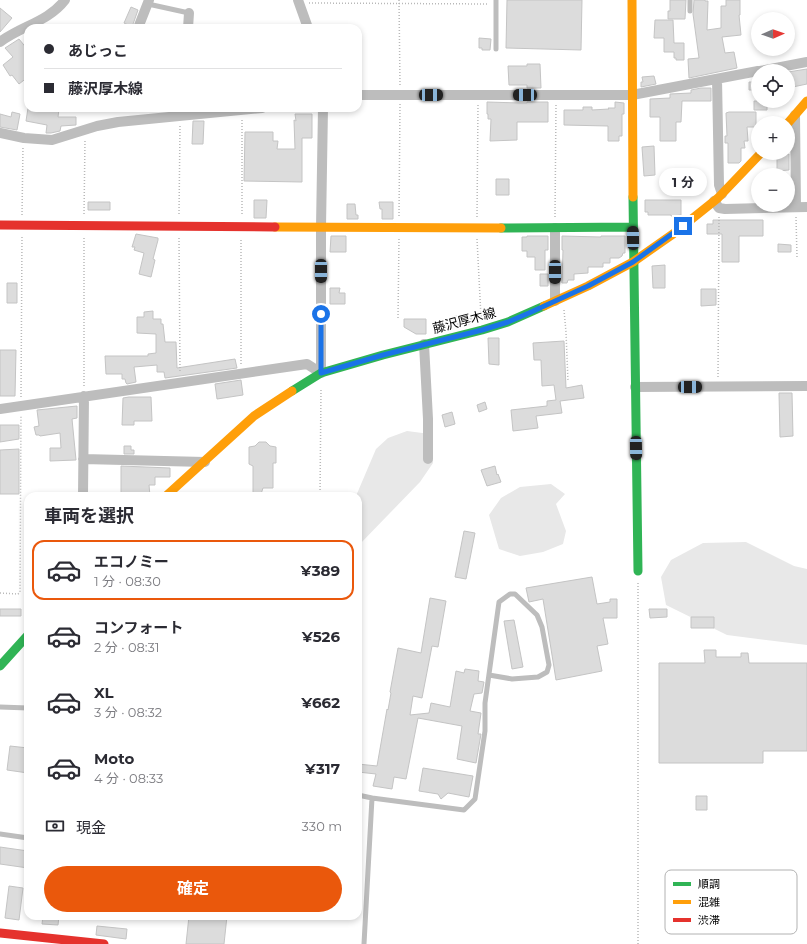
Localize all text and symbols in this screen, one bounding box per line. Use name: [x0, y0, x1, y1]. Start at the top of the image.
north arrow: [751, 12, 795, 56]
map controls: [751, 12, 795, 212]
text: あじっこ: [68, 41, 128, 60]
button: locate: [751, 64, 795, 108]
text: 藤沢厚木線: [68, 79, 143, 98]
car: [419, 89, 443, 101]
car: [513, 89, 537, 101]
button: +: [751, 116, 795, 160]
callout: 1 分: [659, 168, 707, 196]
button: −: [751, 168, 795, 212]
text: 1 分: [672, 174, 694, 190]
route end: [674, 217, 692, 235]
car: [627, 226, 639, 250]
car: [315, 259, 327, 283]
car: [549, 260, 561, 284]
street label: 藤沢厚木線: [431, 304, 497, 336]
route start: [312, 305, 330, 323]
car: [678, 381, 702, 393]
car: [630, 436, 642, 460]
text: 車両を選択: [44, 505, 134, 527]
icon: car: [46, 552, 82, 588]
text: エコノミー: [94, 552, 169, 571]
text: ¥389: [300, 561, 340, 580]
text: 1 分 · 08:30: [94, 573, 161, 589]
icon: car: [46, 618, 82, 654]
text: コンフォート: [94, 618, 184, 637]
text: ¥526: [302, 627, 340, 646]
text: 2 分 · 08:31: [94, 639, 160, 655]
text: XL: [94, 683, 113, 702]
icon: car: [46, 684, 82, 720]
text: ¥662: [301, 693, 340, 712]
text: 3 分 · 08:32: [94, 704, 162, 720]
text: Moto: [94, 749, 134, 768]
icon: car: [46, 750, 82, 786]
text: ¥317: [305, 759, 340, 778]
text: 4 分 · 08:33: [94, 770, 163, 786]
icon: cash: [44, 815, 66, 837]
text: 現金: [76, 818, 106, 837]
text: 330 m: [302, 818, 342, 834]
button: 確定: [44, 866, 342, 912]
legend: [665, 870, 797, 934]
text: 順調: [698, 877, 720, 891]
text: 混雑: [698, 895, 720, 909]
text: 渋滞: [698, 913, 720, 927]

